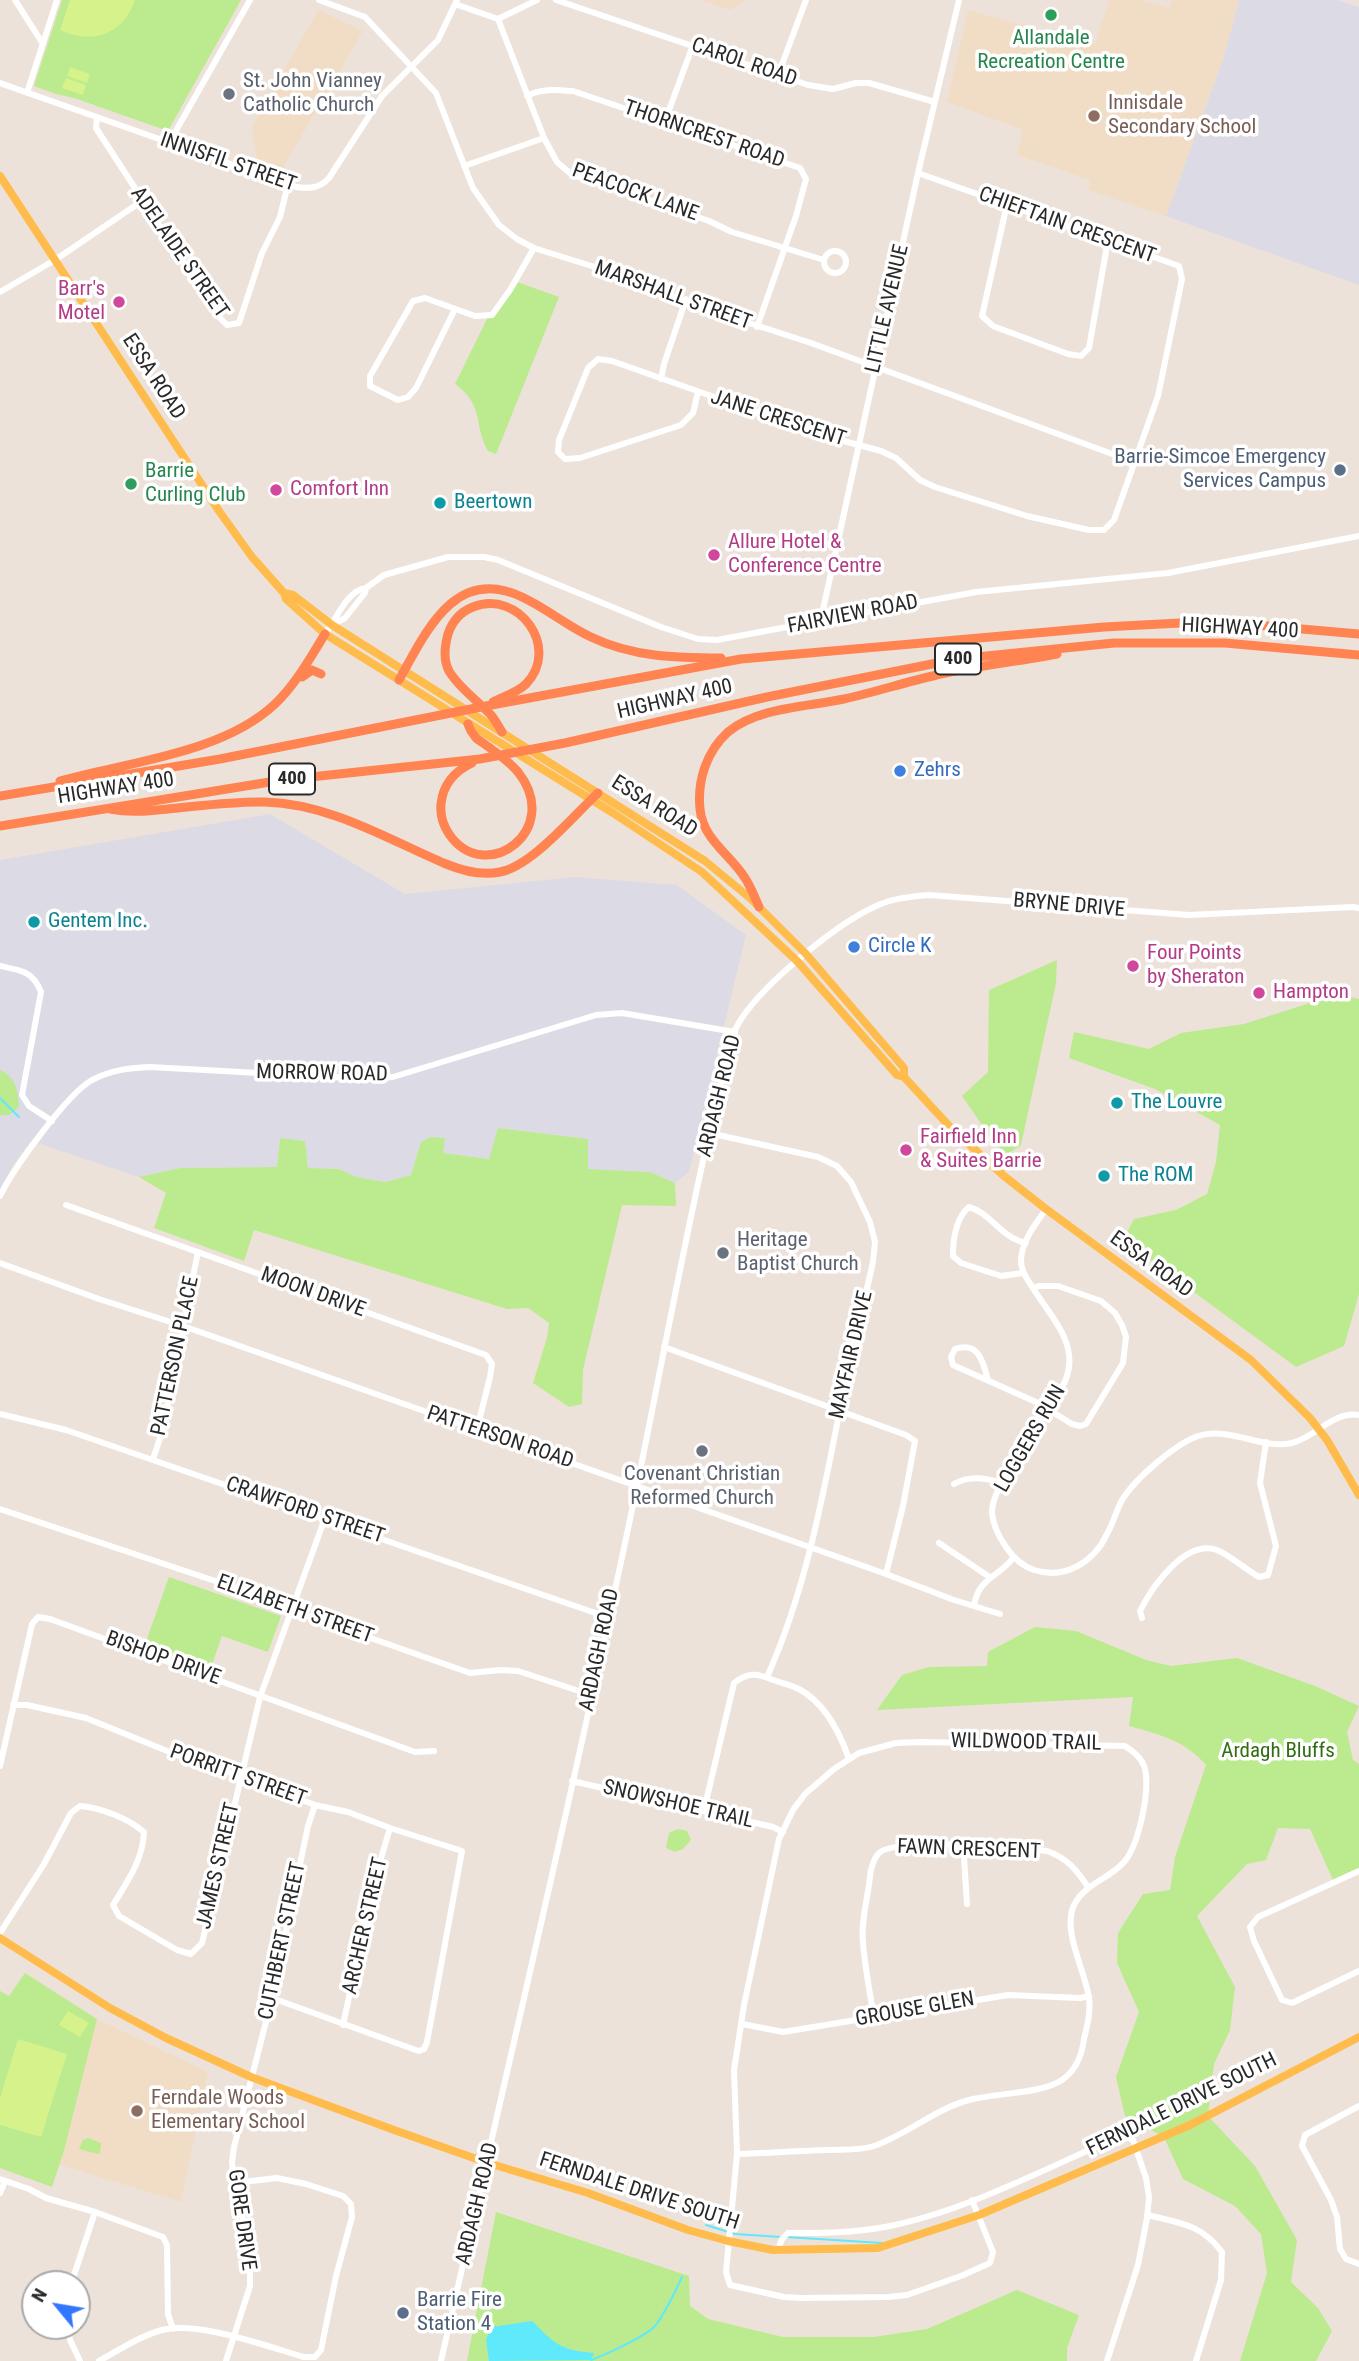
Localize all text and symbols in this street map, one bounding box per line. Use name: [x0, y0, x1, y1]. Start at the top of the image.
marker: Allandale Recreation Centre: [1043, 7, 1059, 23]
place label: Allandale Recreation Centre: [977, 26, 1125, 76]
street label: CAROL ROAD: [688, 33, 800, 93]
place label: St. John Vianney Catholic Church: [243, 69, 382, 119]
marker: St. John Vianney Catholic Church: [221, 86, 237, 102]
place label: Innisdale Secondary School: [1108, 91, 1256, 141]
street label: THORNCREST ROAD: [620, 96, 788, 174]
marker: Innisdale Secondary School: [1086, 108, 1102, 124]
street label: INNISFIL STREET: [157, 128, 299, 198]
street label: PEACOCK LANE: [568, 158, 702, 228]
street label: CHIEFTAIN CRESCENT: [975, 182, 1159, 270]
street label: ADELAIDE STREET: [124, 183, 234, 323]
street label: LITTLE AVENUE: [861, 242, 915, 376]
street label: MARSHALL STREET: [591, 256, 755, 336]
place label: Barr's Motel: [58, 277, 105, 327]
marker: Barr's Motel: [111, 294, 127, 310]
street label: ESSA ROAD: [116, 330, 190, 424]
street label: JANE CRESCENT: [707, 385, 849, 453]
place label: Barrie-Simcoe Emergency Services Campus: [1114, 445, 1326, 495]
place label: Barrie Curling Club: [145, 459, 246, 509]
marker: Barrie-Simcoe Emergency Services Campus: [1332, 462, 1348, 478]
marker: Barrie Curling Club: [123, 476, 139, 492]
place label: Comfort Inn: [290, 477, 389, 503]
marker: Comfort Inn: [268, 482, 284, 498]
place label: Beertown: [454, 490, 532, 516]
marker: Beertown: [432, 495, 448, 511]
place label: Allure Hotel & Conference Centre: [728, 530, 882, 580]
marker: Allure Hotel & Conference Centre: [706, 547, 722, 563]
street label: FAIRVIEW ROAD: [786, 590, 920, 640]
street label: HIGHWAY 400: [1181, 613, 1299, 645]
road number: 400: [935, 644, 981, 674]
street label: HIGHWAY 400: [615, 675, 735, 725]
place label: Zehrs: [914, 758, 961, 784]
marker: Zehrs: [892, 763, 908, 779]
road number: 400: [269, 764, 315, 794]
street label: HIGHWAY 400: [56, 767, 176, 811]
street label: ESSA ROAD: [606, 771, 702, 843]
street label: BRYNE DRIVE: [1012, 889, 1126, 923]
place label: Gentem Inc.: [48, 909, 148, 935]
marker: Gentem Inc.: [26, 914, 42, 930]
place label: Circle K: [868, 934, 932, 960]
marker: Circle K: [846, 939, 862, 955]
place label: Four Points by Sheraton: [1147, 941, 1244, 991]
marker: Four Points by Sheraton: [1125, 958, 1141, 974]
place label: Hampton: [1273, 980, 1349, 1006]
marker: Hampton: [1251, 985, 1267, 1001]
street label: ARDAGH ROAD: [693, 1032, 747, 1160]
street label: MORROW ROAD: [256, 1060, 388, 1088]
place label: The Louvre: [1131, 1090, 1222, 1116]
marker: The Louvre: [1109, 1095, 1125, 1111]
place label: Fairfield Inn & Suites Barrie: [920, 1125, 1042, 1175]
marker: Fairfield Inn & Suites Barrie: [898, 1142, 914, 1158]
place label: The ROM: [1118, 1163, 1193, 1189]
marker: The ROM: [1096, 1168, 1112, 1184]
street label: ESSA ROAD: [1104, 1226, 1198, 1304]
place label: Heritage Baptist Church: [737, 1228, 859, 1278]
marker: Heritage Baptist Church: [715, 1245, 731, 1261]
street label: MOON DRIVE: [257, 1262, 369, 1324]
street label: PATTERSON PLACE: [147, 1274, 205, 1438]
street label: MAYFAIR DRIVE: [825, 1289, 879, 1421]
street label: LOGGERS RUN: [990, 1381, 1072, 1497]
street label: PATTERSON ROAD: [423, 1401, 577, 1475]
marker: Covenant Christian Reformed Church: [694, 1443, 710, 1459]
place label: Covenant Christian Reformed Church: [624, 1462, 780, 1512]
street label: CRAWFORD STREET: [222, 1472, 388, 1550]
street label: ELIZABETH STREET: [213, 1570, 377, 1650]
street label: ARDAGH ROAD: [575, 1586, 625, 1714]
street label: BISHOP DRIVE: [102, 1627, 224, 1691]
street label: WILDWOOD TRAIL: [950, 1729, 1102, 1757]
park label: Ardagh Bluffs: [1221, 1739, 1335, 1765]
street label: PORRITT STREET: [166, 1740, 310, 1812]
street label: SNOWSHOE TRAIL: [600, 1775, 756, 1835]
street label: JAMES STREET: [192, 1800, 246, 1932]
street label: FAWN CRESCENT: [897, 1835, 1041, 1865]
street label: ARCHER STREET: [338, 1855, 394, 1997]
street label: CUTHBERT STREET: [254, 1860, 312, 2022]
street label: GROUSE GLEN: [854, 1987, 976, 2033]
street label: FERNDALE DRIVE SOUTH: [1083, 2048, 1281, 2162]
place label: Ferndale Woods Elementary School: [151, 2086, 305, 2136]
marker: Ferndale Woods Elementary School: [129, 2103, 145, 2119]
street label: ARDAGH ROAD: [452, 2140, 504, 2268]
street label: FERNDALE DRIVE SOUTH: [536, 2148, 742, 2236]
street label: GORE DRIVE: [221, 2168, 261, 2272]
north arrow: [21, 2270, 91, 2340]
text: N: [26, 2284, 52, 2306]
place label: Barrie Fire Station 4: [417, 2288, 502, 2338]
marker: Barrie Fire Station 4: [395, 2305, 411, 2321]

